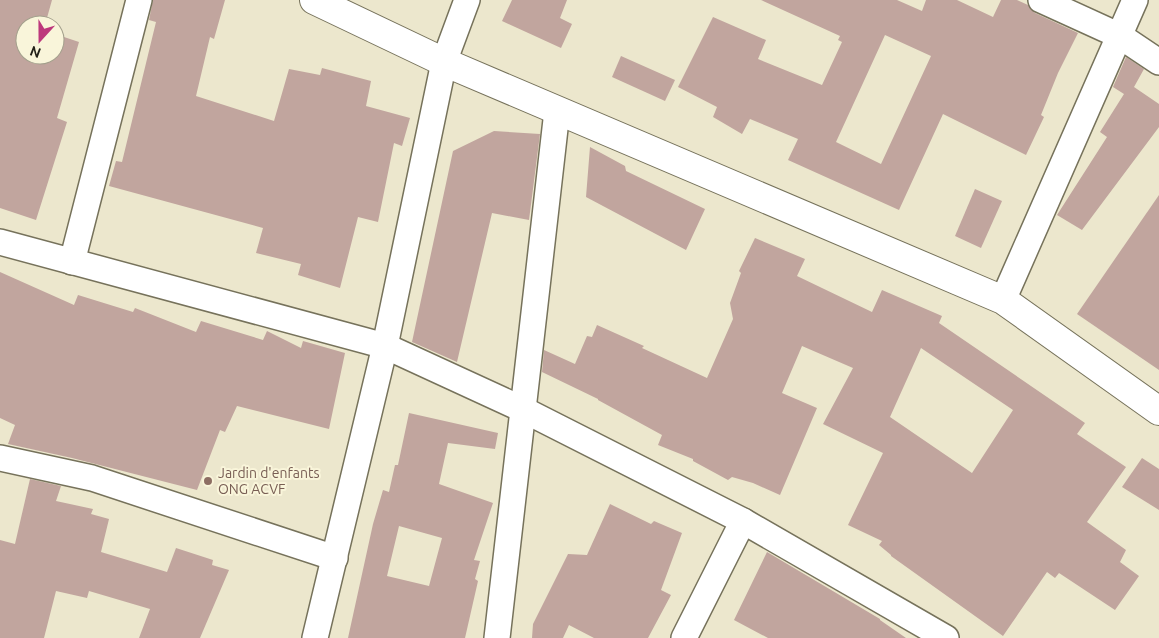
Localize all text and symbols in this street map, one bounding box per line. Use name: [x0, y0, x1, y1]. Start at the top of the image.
north arrow: [15, 15, 65, 65]
text: N: [28, 43, 43, 61]
place label: Jardin d'enfants ONG ACVF: [218, 465, 320, 497]
marker: Jardin d'enfants ONG ACVF: [202, 475, 214, 487]

